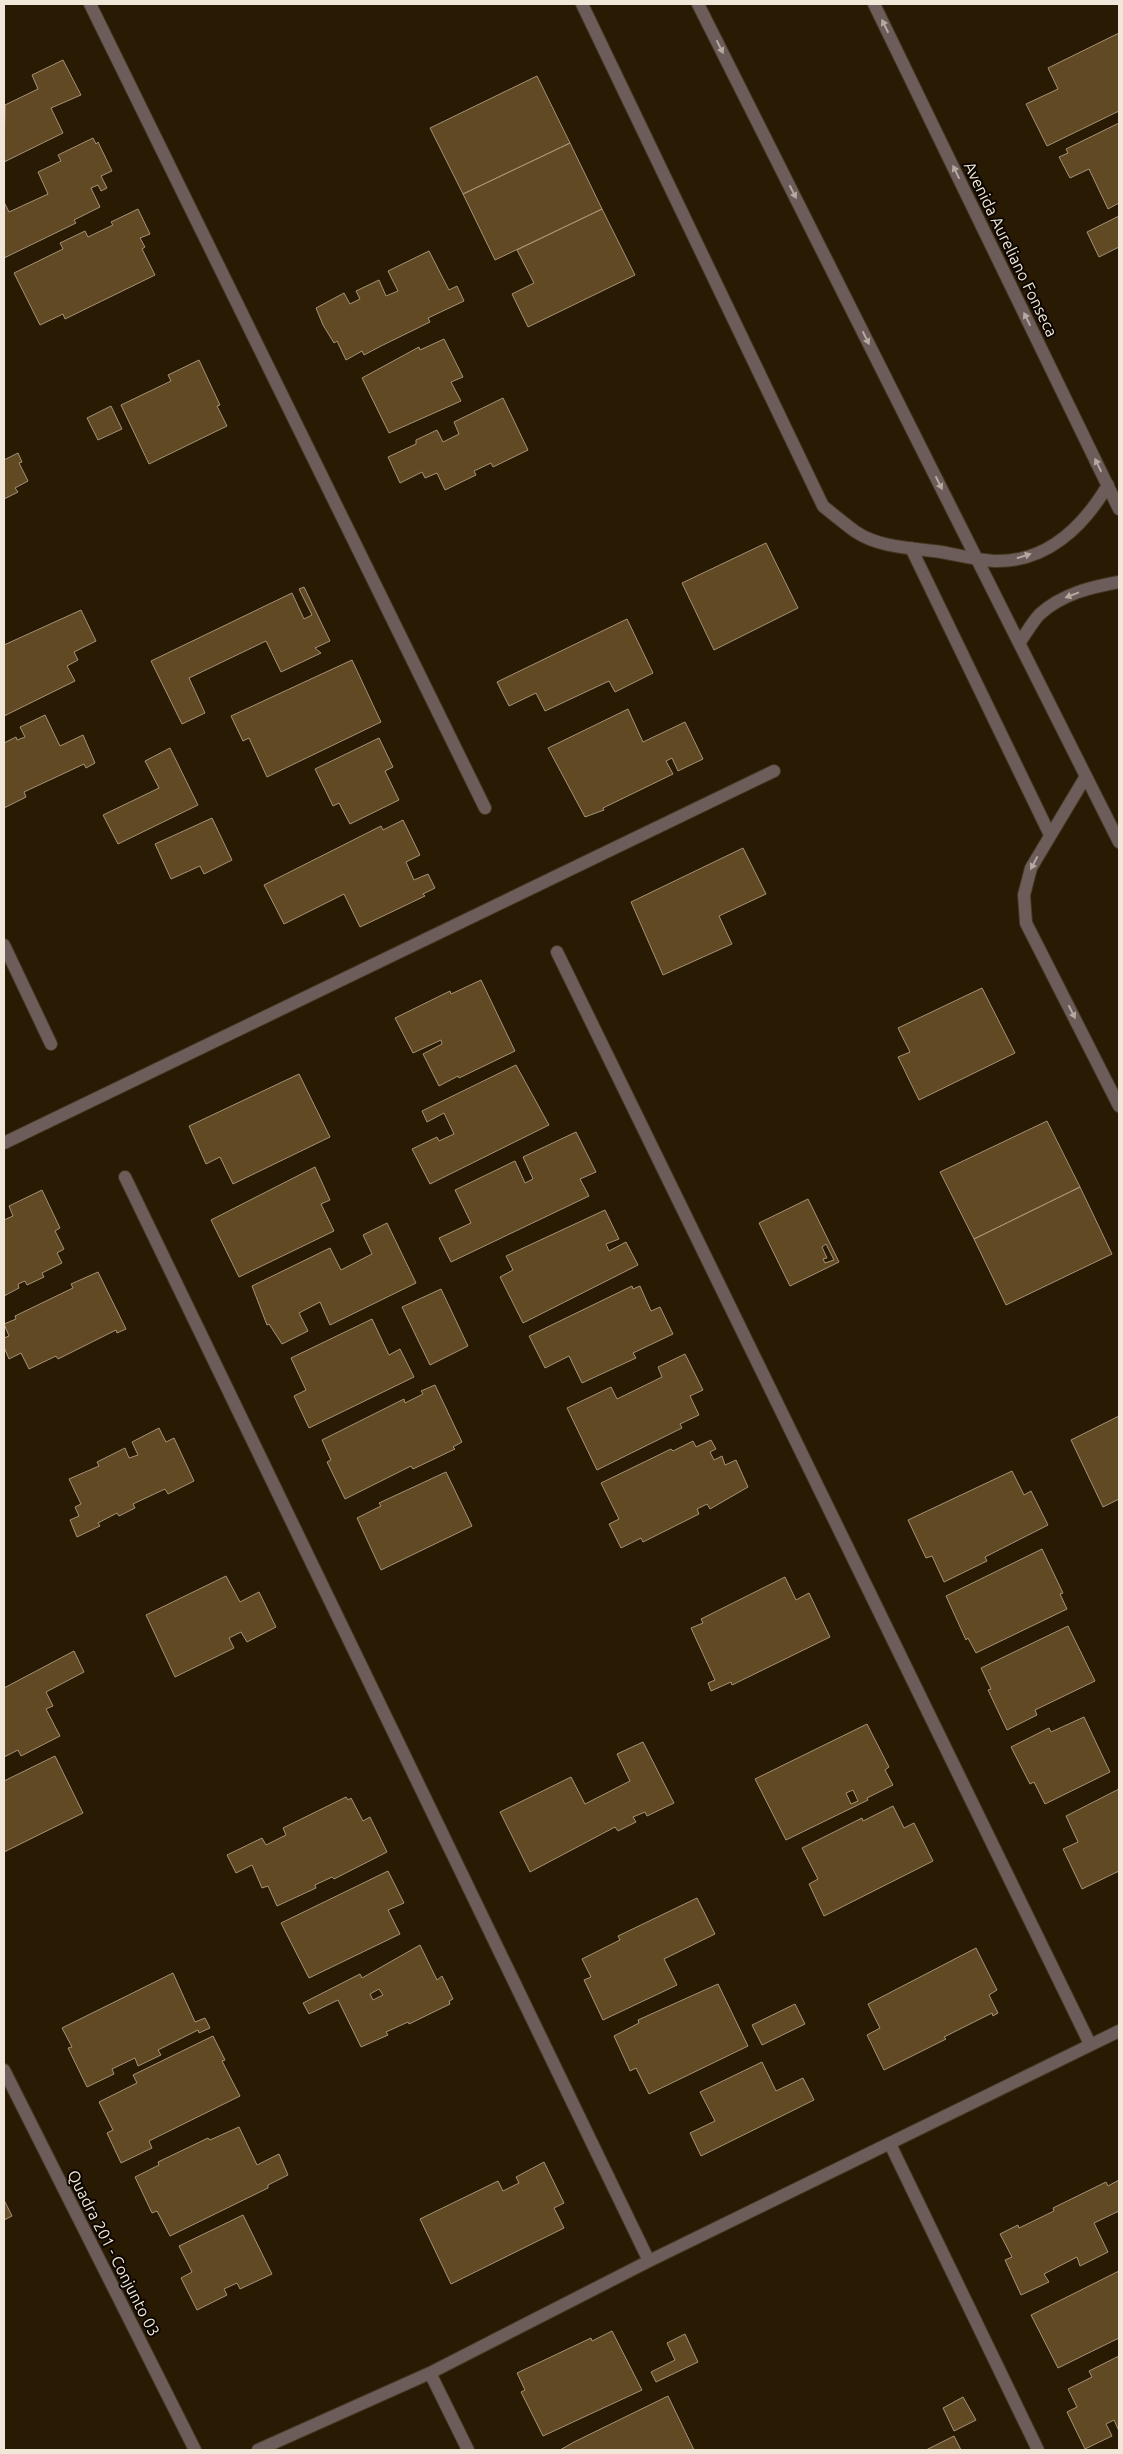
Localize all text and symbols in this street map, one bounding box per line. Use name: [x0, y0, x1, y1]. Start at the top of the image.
one-way arrow: [881, 19, 889, 33]
one-way arrow: [716, 40, 724, 54]
street label: Avenida Aureliano Fonseca: [961, 159, 1061, 339]
one-way arrow: [952, 165, 960, 179]
one-way arrow: [789, 185, 797, 200]
one-way arrow: [1023, 311, 1031, 326]
one-way arrow: [862, 330, 870, 345]
one-way arrow: [1094, 458, 1102, 472]
one-way arrow: [935, 476, 943, 490]
one-way arrow: [1017, 552, 1032, 560]
one-way arrow: [1065, 591, 1080, 599]
one-way arrow: [1030, 855, 1038, 870]
one-way arrow: [1068, 1005, 1076, 1019]
street label: Quadra 201 - Conjunto 03: [64, 2167, 164, 2339]

